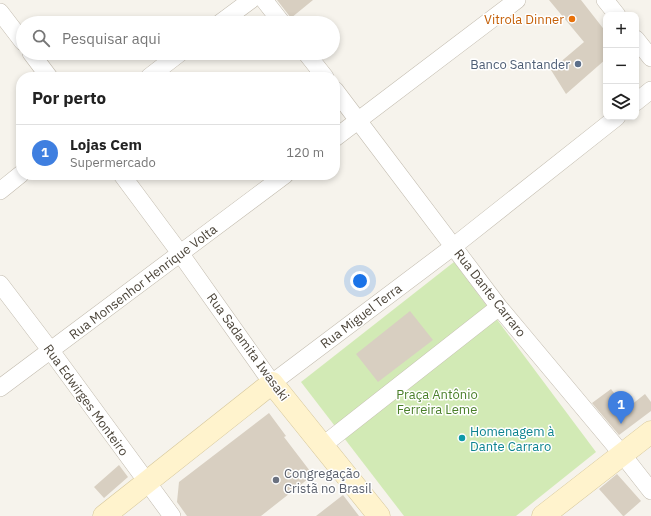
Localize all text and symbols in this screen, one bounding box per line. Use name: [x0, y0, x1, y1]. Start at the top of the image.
place label: Vitrola Dinner: [484, 11, 564, 28]
map controls: [603, 12, 639, 120]
button: +: [603, 12, 639, 48]
marker: Vitrola Dinner: [567, 14, 577, 24]
search box: [16, 16, 340, 60]
icon: search: [30, 27, 52, 49]
text: Pesquisar aqui: [62, 29, 161, 48]
button: −: [603, 48, 639, 84]
place label: Banco Santander: [470, 56, 570, 73]
marker: Banco Santander: [573, 59, 583, 69]
button: layers: [603, 84, 639, 120]
text: Por perto: [32, 87, 106, 109]
text: Lojas Cem: [70, 135, 142, 154]
text: 1: [41, 144, 49, 161]
text: 120 m: [286, 144, 324, 161]
text: Supermercado: [70, 154, 156, 171]
street label: Rua Monsenhor Henrique Volta: [66, 221, 220, 343]
street label: Rua Dante Carraro: [450, 246, 530, 340]
your location: [350, 271, 370, 291]
street label: Rua Miguel Terra: [317, 280, 405, 352]
street label: Rua Sadamita Iwasaki: [203, 290, 293, 404]
street label: Rua Edwirges Monteiro: [40, 341, 132, 459]
park label: Praça Antônio Ferreira Leme: [396, 386, 478, 418]
pin: 1: [608, 391, 634, 424]
place label: Homenagem à Dante Carraro: [470, 423, 555, 455]
marker: Homenagem à Dante Carraro: [457, 433, 467, 443]
place label: Congregação Cristã no Brasil: [284, 465, 372, 497]
marker: Congregação Cristã no Brasil: [271, 475, 281, 485]

